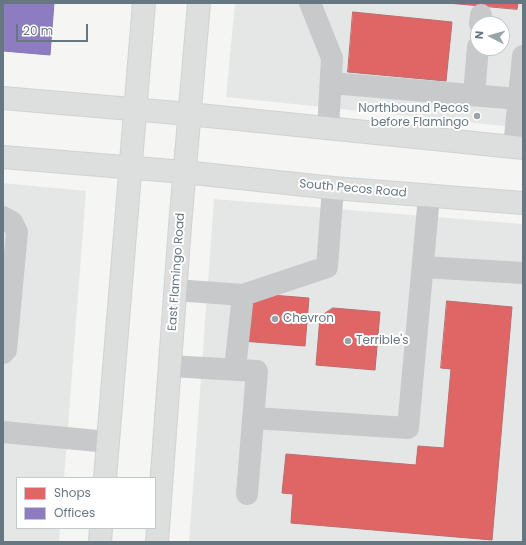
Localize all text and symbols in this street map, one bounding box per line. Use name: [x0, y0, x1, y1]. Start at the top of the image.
scale bar: [18, 16, 90, 42]
north arrow: [470, 16, 510, 56]
text: 20 m: [23, 22, 53, 39]
text: N: [471, 30, 487, 40]
place label: Northbound Pecos before Flamingo: [358, 102, 469, 130]
marker: Northbound Pecos before Flamingo: [472, 111, 482, 121]
street label: South Pecos Road: [299, 177, 407, 201]
street label: East Flamingo Road: [166, 212, 188, 332]
place label: Chevron: [283, 312, 334, 326]
marker: Chevron: [270, 314, 280, 324]
place label: Terrible's: [356, 334, 409, 348]
marker: Terrible's: [343, 336, 353, 346]
legend: [16, 477, 156, 529]
text: Shops: [54, 484, 91, 501]
text: Offices: [54, 504, 95, 521]

